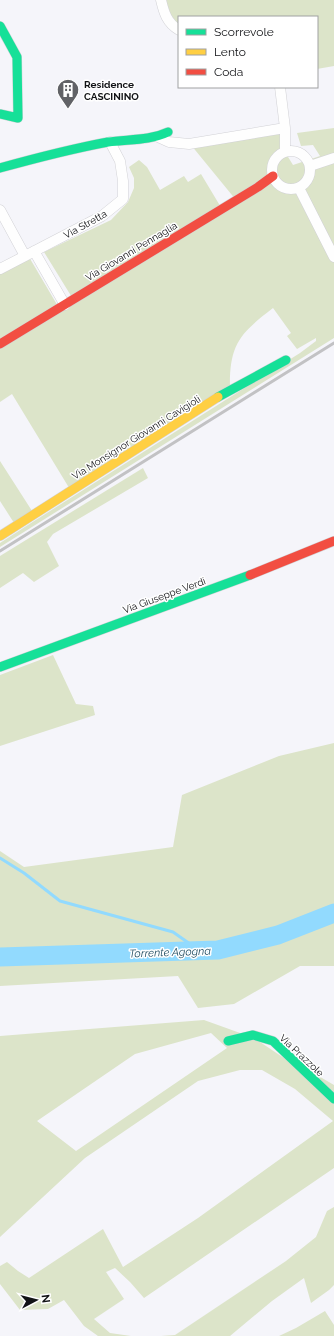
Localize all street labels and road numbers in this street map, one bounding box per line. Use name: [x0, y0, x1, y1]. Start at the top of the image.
street label: Via Stretta: [62, 208, 109, 241]
street label: Via Giovanni Pennaglia: [84, 220, 179, 283]
street label: Via Monsignor Giovanni Cavigioli: [70, 393, 202, 482]
street label: Via Giuseppe Verdi: [121, 575, 207, 616]
street label: Via Prazzole: [277, 1032, 326, 1079]

